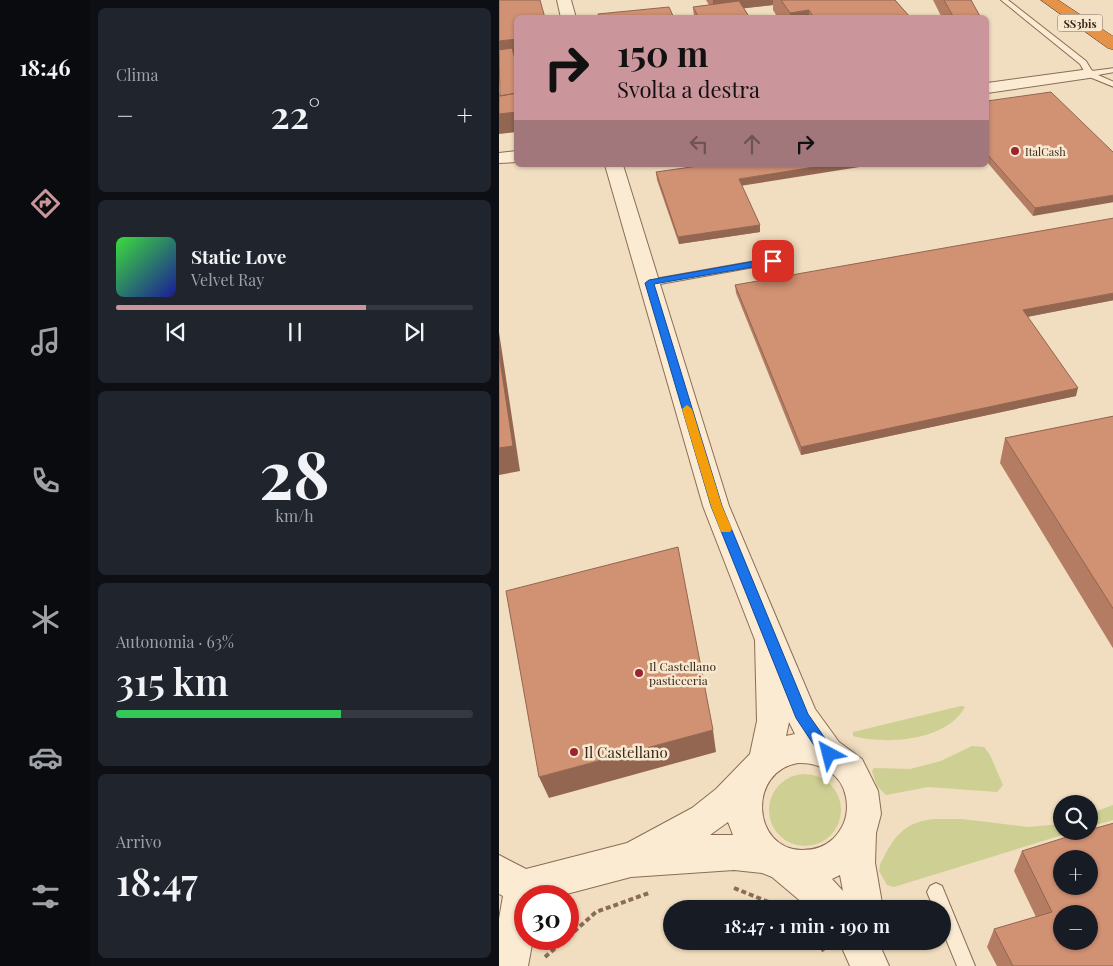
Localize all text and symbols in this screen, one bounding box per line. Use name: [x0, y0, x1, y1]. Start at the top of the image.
road number: SS3bis: [1057, 14, 1103, 32]
text: 150 m: [617, 29, 708, 76]
icon: right: [534, 35, 599, 100]
text: 18:46: [19, 52, 71, 82]
text: Clima: [116, 64, 158, 85]
text: Svolta a destra: [617, 74, 760, 104]
text: 22°: [270, 88, 320, 139]
text: −: [116, 96, 134, 133]
text: +: [457, 96, 473, 133]
icon: left: [685, 130, 713, 158]
icon: ahead: [738, 130, 766, 158]
icon: right: [791, 130, 819, 158]
place label: ItalCash: [1025, 144, 1066, 159]
marker: ItalCash: [1009, 145, 1021, 157]
icon: directions: [28, 186, 63, 221]
pin: [752, 240, 794, 282]
text: Static Love: [191, 243, 286, 269]
icon: arrive: [759, 247, 787, 275]
text: Velvet Ray: [191, 269, 264, 290]
icon: previous: [162, 318, 190, 346]
icon: pause: [281, 318, 309, 346]
icon: next: [400, 318, 428, 346]
icon: music: [28, 324, 63, 359]
text: 28: [259, 429, 330, 515]
icon: phone: [28, 463, 63, 498]
text: km/h: [275, 505, 314, 526]
icon: climate: [28, 602, 63, 637]
text: Autonomia · 63%: [116, 631, 234, 652]
text: 315 km: [116, 655, 229, 706]
place label: Il Castellano pasticceria: [649, 658, 716, 688]
marker: Il Castellano pasticceria: [633, 667, 645, 679]
position arrow: [802, 727, 854, 779]
icon: car: [28, 740, 63, 775]
place label: Il Castellano: [584, 742, 668, 762]
marker: Il Castellano: [568, 746, 580, 758]
map controls: [1053, 795, 1098, 950]
button: search: [1053, 795, 1098, 840]
text: Arrivo: [116, 831, 161, 852]
button: +: [1053, 850, 1098, 895]
text: 18:47: [116, 855, 198, 906]
icon: filters: [28, 879, 63, 914]
speed limit sign: 30: [514, 885, 579, 950]
button: −: [1053, 905, 1098, 950]
text: 18:47 · 1 min · 190 m: [724, 912, 890, 938]

